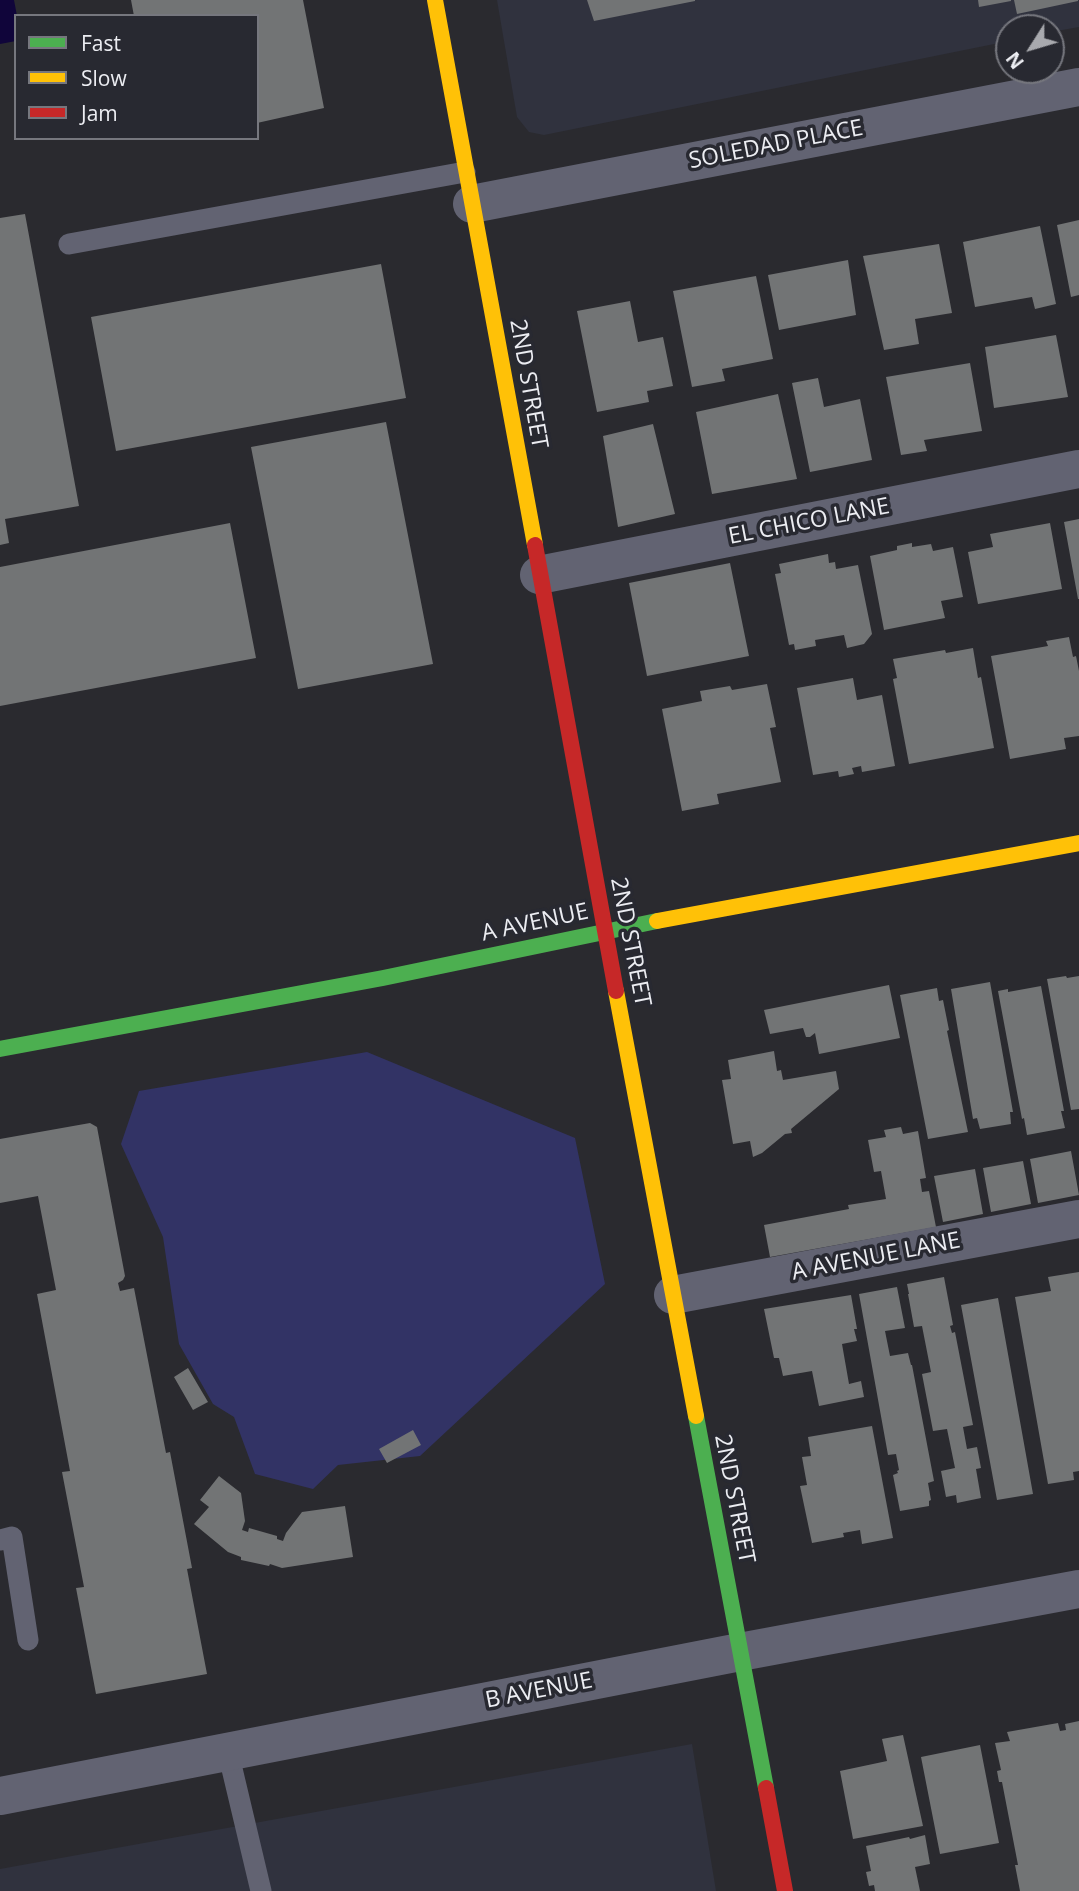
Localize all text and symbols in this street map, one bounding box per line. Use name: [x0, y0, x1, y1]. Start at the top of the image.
legend: [14, 14, 259, 140]
north arrow: [995, 14, 1065, 84]
text: Fast: [81, 29, 121, 57]
text: N: [1000, 46, 1030, 74]
text: Slow: [81, 64, 127, 92]
text: Jam: [81, 99, 118, 127]
street label: SOLEDAD PLACE: [687, 115, 865, 175]
street label: 2ND STREET: [503, 317, 553, 451]
street label: EL CHICO LANE: [726, 493, 892, 551]
street label: 2ND STREET: [604, 875, 656, 1009]
street label: A AVENUE: [479, 898, 591, 948]
street label: A AVENUE LANE: [789, 1227, 963, 1287]
street label: 2ND STREET: [708, 1432, 760, 1566]
street label: B AVENUE: [483, 1667, 595, 1715]

